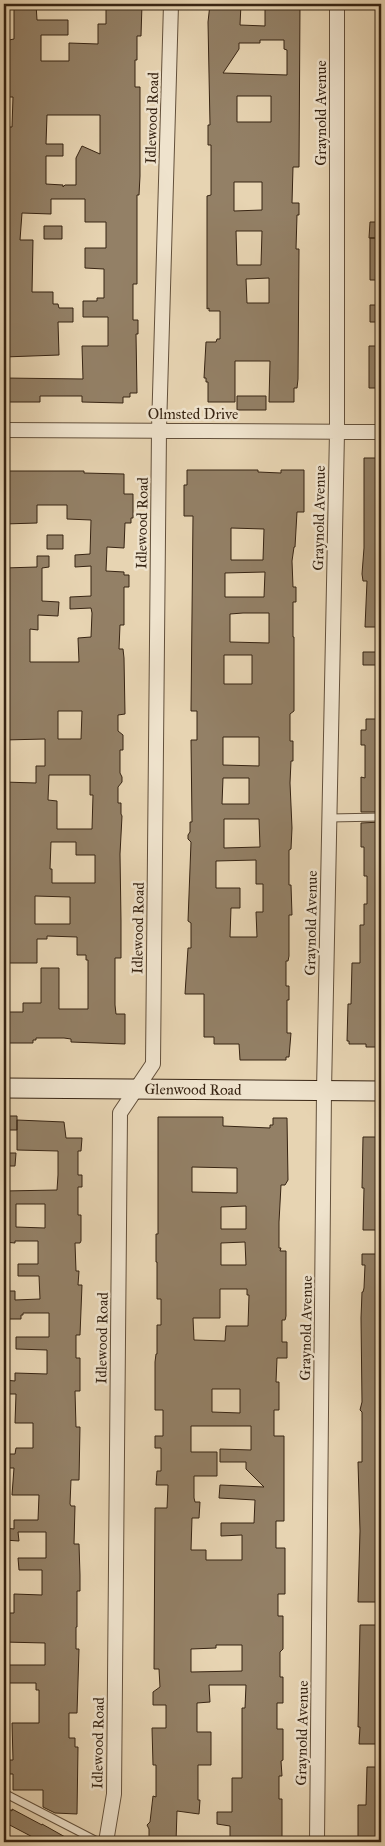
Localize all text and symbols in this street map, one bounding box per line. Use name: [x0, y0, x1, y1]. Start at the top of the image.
street label: Graynold Avenue: [312, 60, 330, 166]
street label: Idlewood Road: [141, 71, 163, 164]
street label: Olmsted Drive: [148, 405, 238, 423]
street label: Graynold Avenue: [309, 465, 329, 571]
street label: Idlewood Road: [132, 477, 152, 569]
street label: Graynold Avenue: [301, 870, 321, 976]
street label: Idlewood Road: [128, 882, 148, 974]
street label: Glenwood Road: [144, 1080, 242, 1099]
street label: Graynold Avenue: [296, 1275, 316, 1381]
street label: Idlewood Road: [92, 1292, 112, 1384]
street label: Graynold Avenue: [292, 1680, 312, 1786]
street label: Idlewood Road: [88, 1697, 108, 1789]

